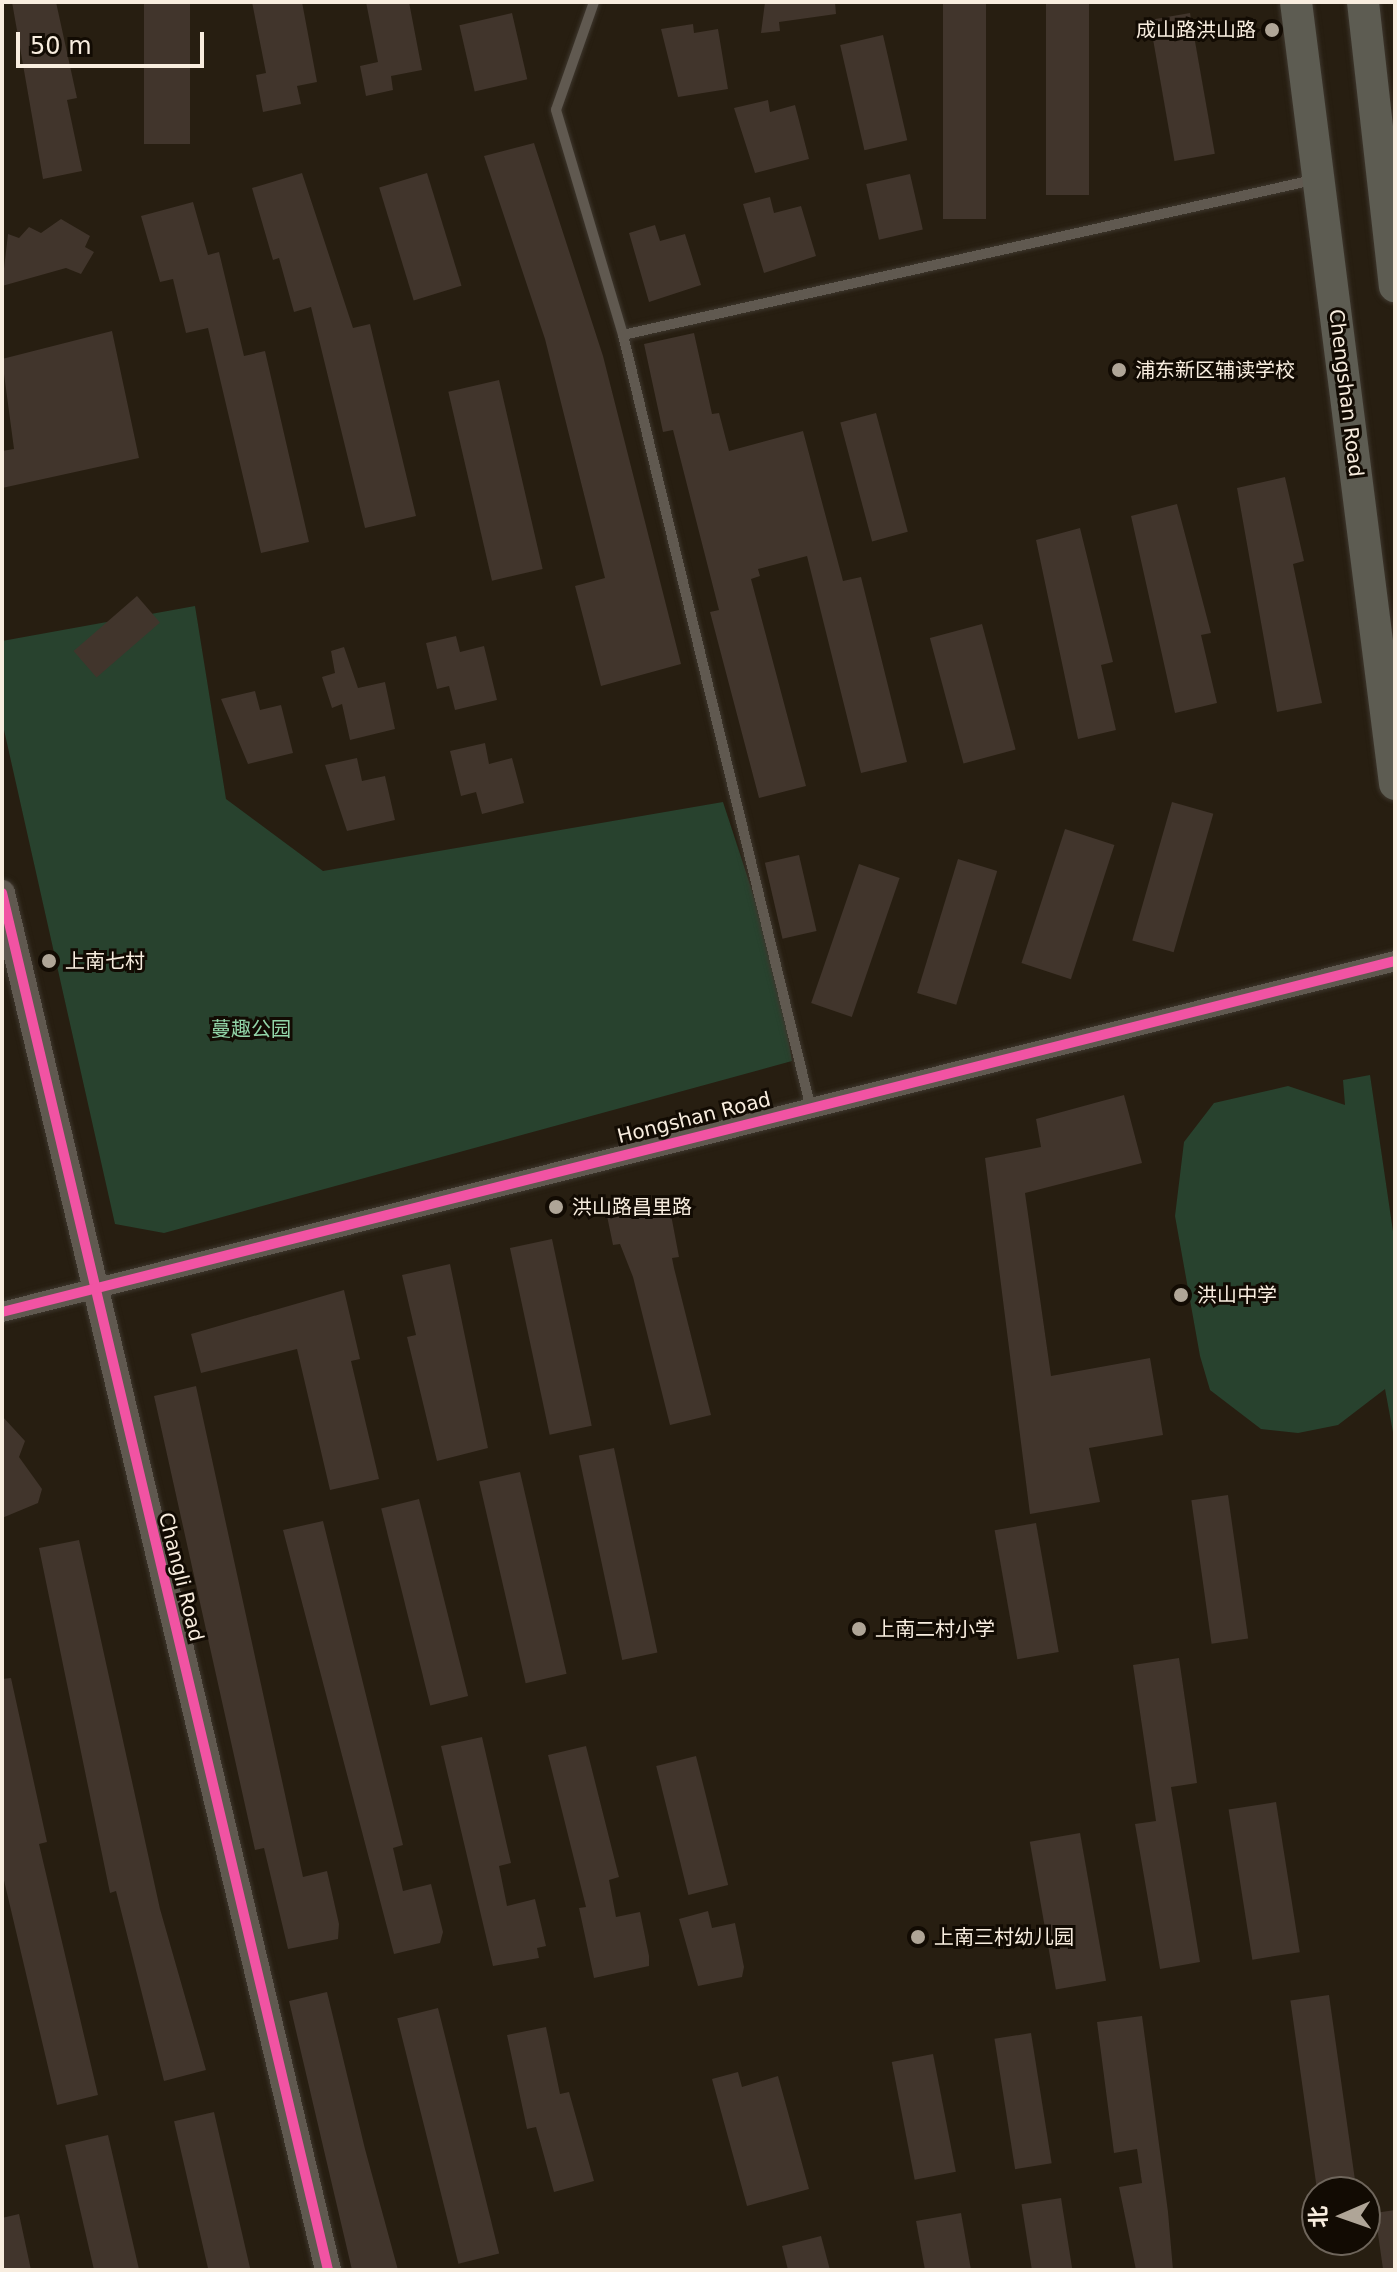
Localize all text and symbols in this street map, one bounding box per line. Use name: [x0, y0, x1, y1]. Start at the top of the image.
scale bar: [20, 16, 208, 66]
place label: 成山路洪山路: [1136, 18, 1256, 42]
marker: 成山路洪山路: [1263, 21, 1281, 39]
text: 50 m: [30, 32, 92, 60]
street label: Chengshan Road: [1324, 308, 1368, 478]
place label: 浦东新区辅读学校: [1135, 358, 1295, 382]
marker: 浦东新区辅读学校: [1110, 361, 1128, 379]
place label: 上南七村: [65, 949, 145, 973]
marker: 上南七村: [40, 952, 58, 970]
park label: 蔓趣公园: [211, 1017, 291, 1041]
street label: Hongshan Road: [615, 1087, 773, 1149]
place label: 洪山路昌里路: [572, 1195, 692, 1219]
marker: 洪山路昌里路: [547, 1198, 565, 1216]
place label: 洪山中学: [1197, 1283, 1277, 1307]
marker: 洪山中学: [1172, 1286, 1190, 1304]
street label: Changli Road: [153, 1510, 209, 1644]
place label: 上南二村小学: [875, 1617, 995, 1641]
marker: 上南二村小学: [850, 1620, 868, 1638]
place label: 上南三村幼儿园: [934, 1925, 1074, 1949]
marker: 上南三村幼儿园: [909, 1928, 927, 1946]
north arrow: [1301, 2176, 1381, 2256]
text: 北: [1306, 2205, 1331, 2228]

